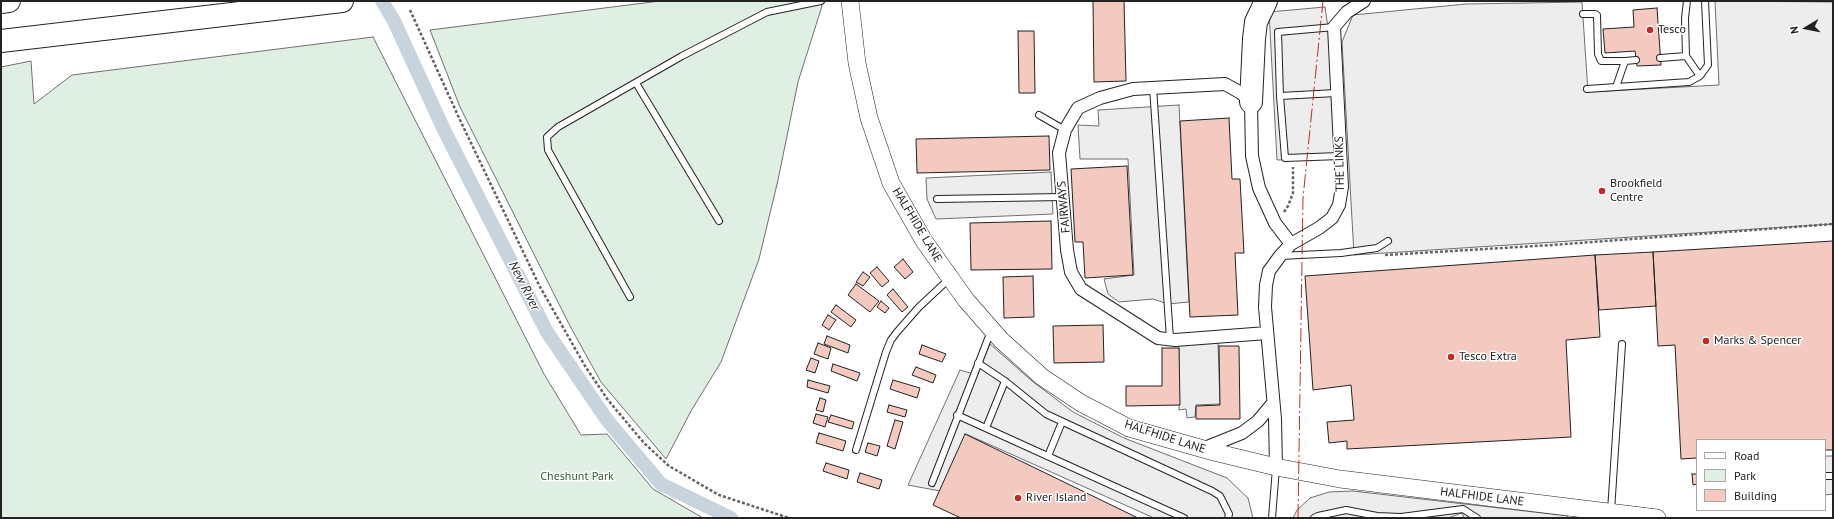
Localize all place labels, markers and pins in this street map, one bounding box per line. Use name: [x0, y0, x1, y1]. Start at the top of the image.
place label: Tesco: [1658, 23, 1686, 37]
marker: Tesco: [1645, 25, 1655, 35]
place label: Brookfield Centre: [1610, 177, 1662, 205]
marker: Brookfield Centre: [1597, 186, 1607, 196]
place label: Marks & Spencer: [1714, 334, 1801, 348]
marker: Marks & Spencer: [1701, 336, 1711, 346]
place label: Tesco Extra: [1459, 350, 1517, 364]
marker: Tesco Extra: [1446, 352, 1456, 362]
place label: River Island: [1026, 491, 1086, 505]
marker: River Island: [1013, 493, 1023, 503]

